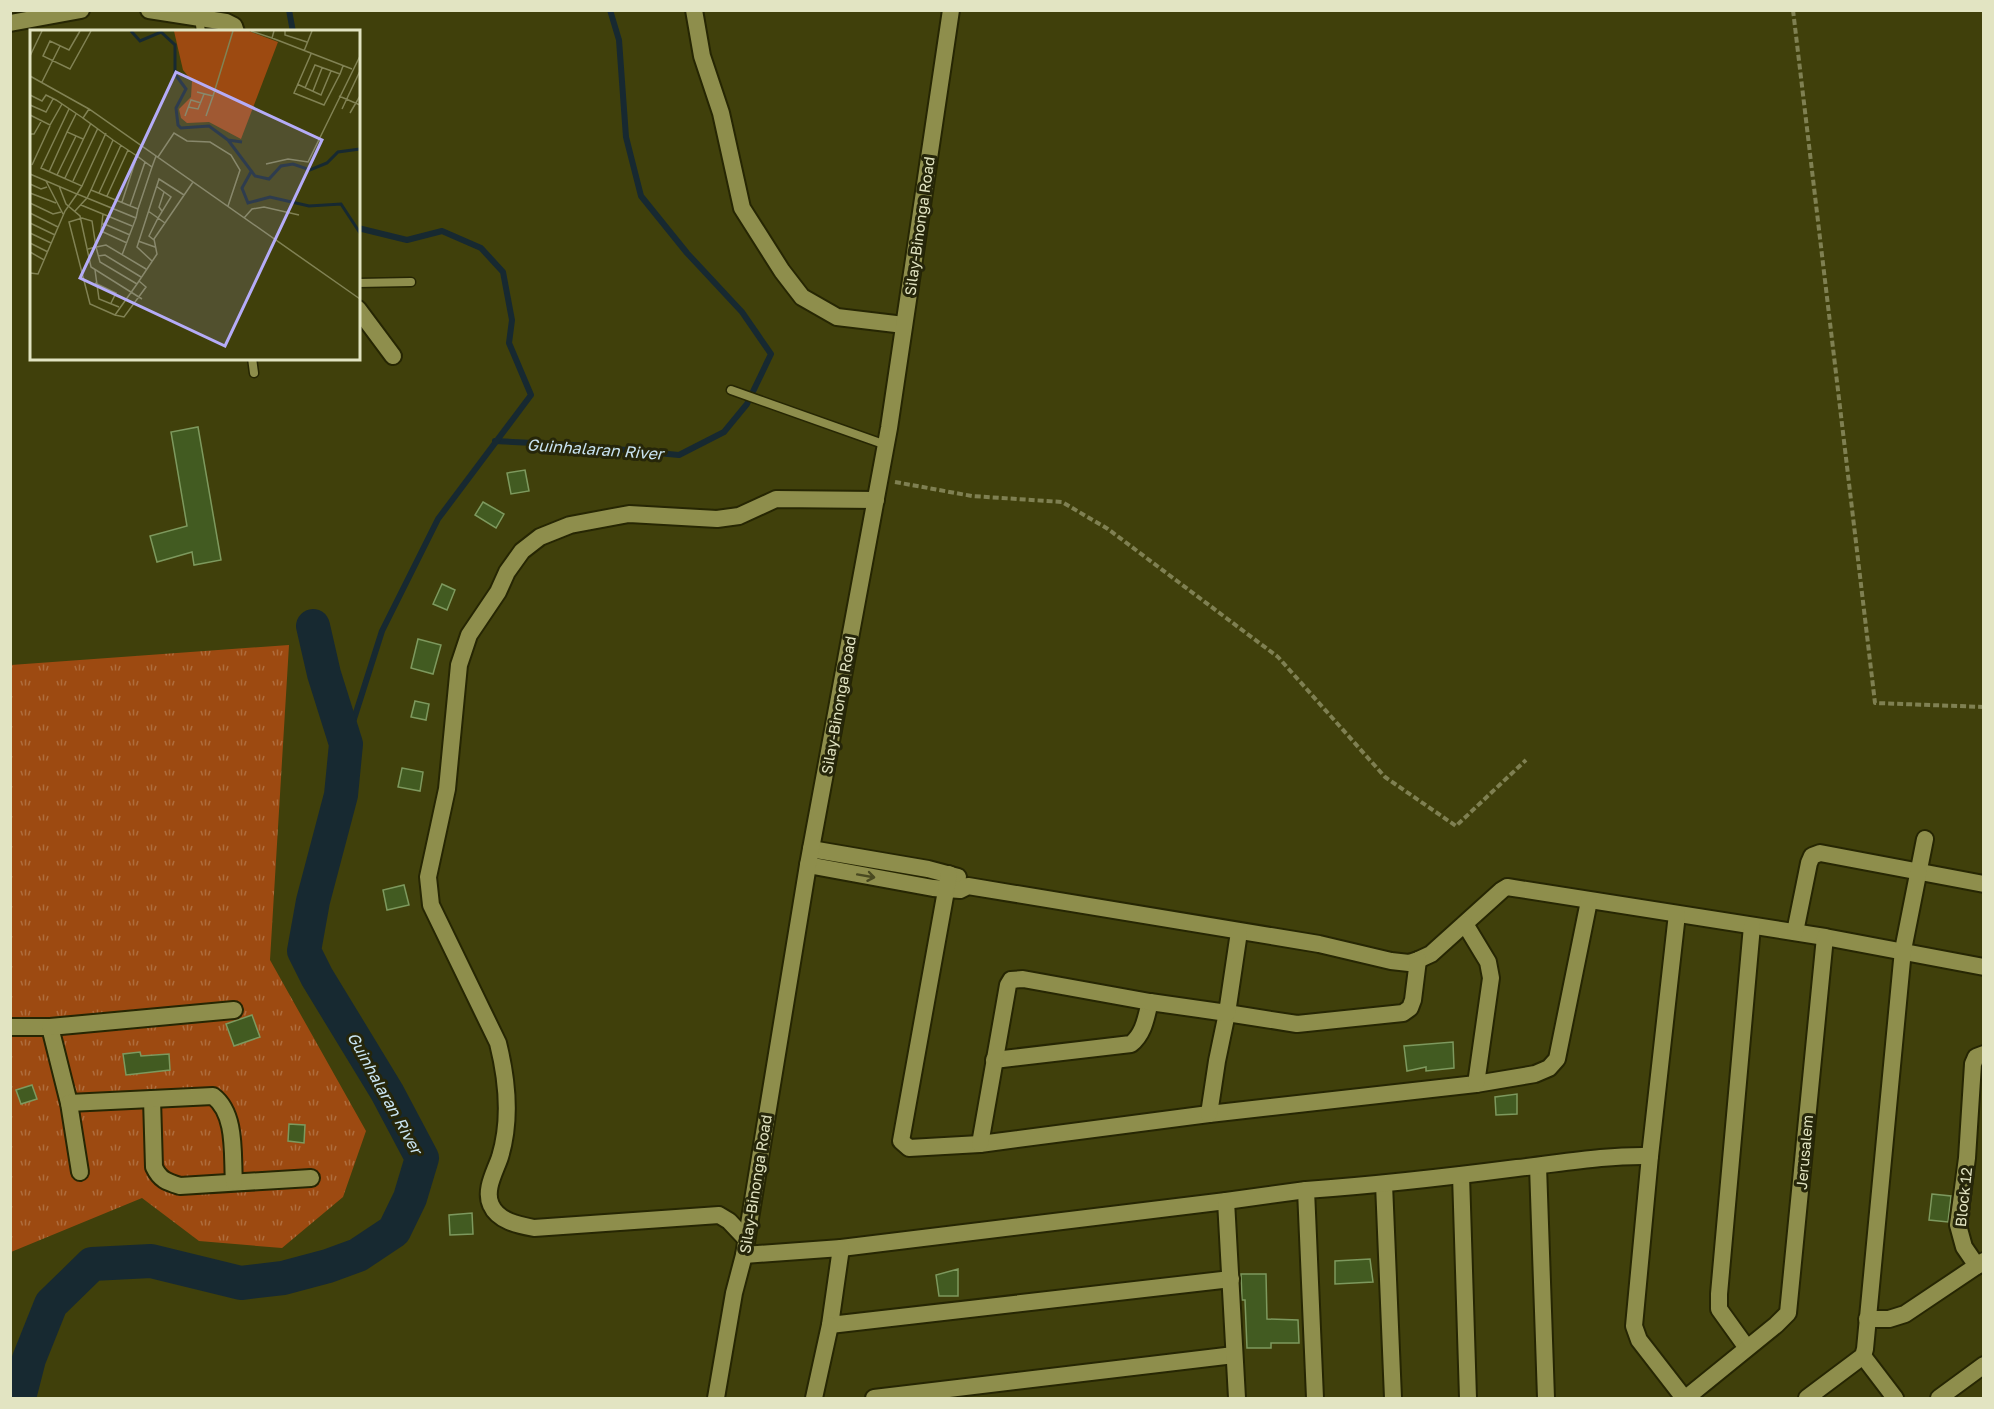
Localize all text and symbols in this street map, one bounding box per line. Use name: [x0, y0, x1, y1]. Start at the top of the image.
inset map: [30, 30, 360, 360]
street label: Silay-Binonga Road: [900, 155, 938, 297]
water label: Guinhalaran River: [526, 434, 666, 464]
street label: Silay-Binonga Road: [817, 634, 859, 776]
one-way arrow: [855, 870, 875, 881]
water label: Guinhalaran River: [343, 1028, 428, 1160]
street label: Silay-Binonga Road: [735, 1113, 775, 1255]
street label: Jerusalem: [1792, 1114, 1816, 1190]
street label: Block 12: [1951, 1166, 1975, 1228]

